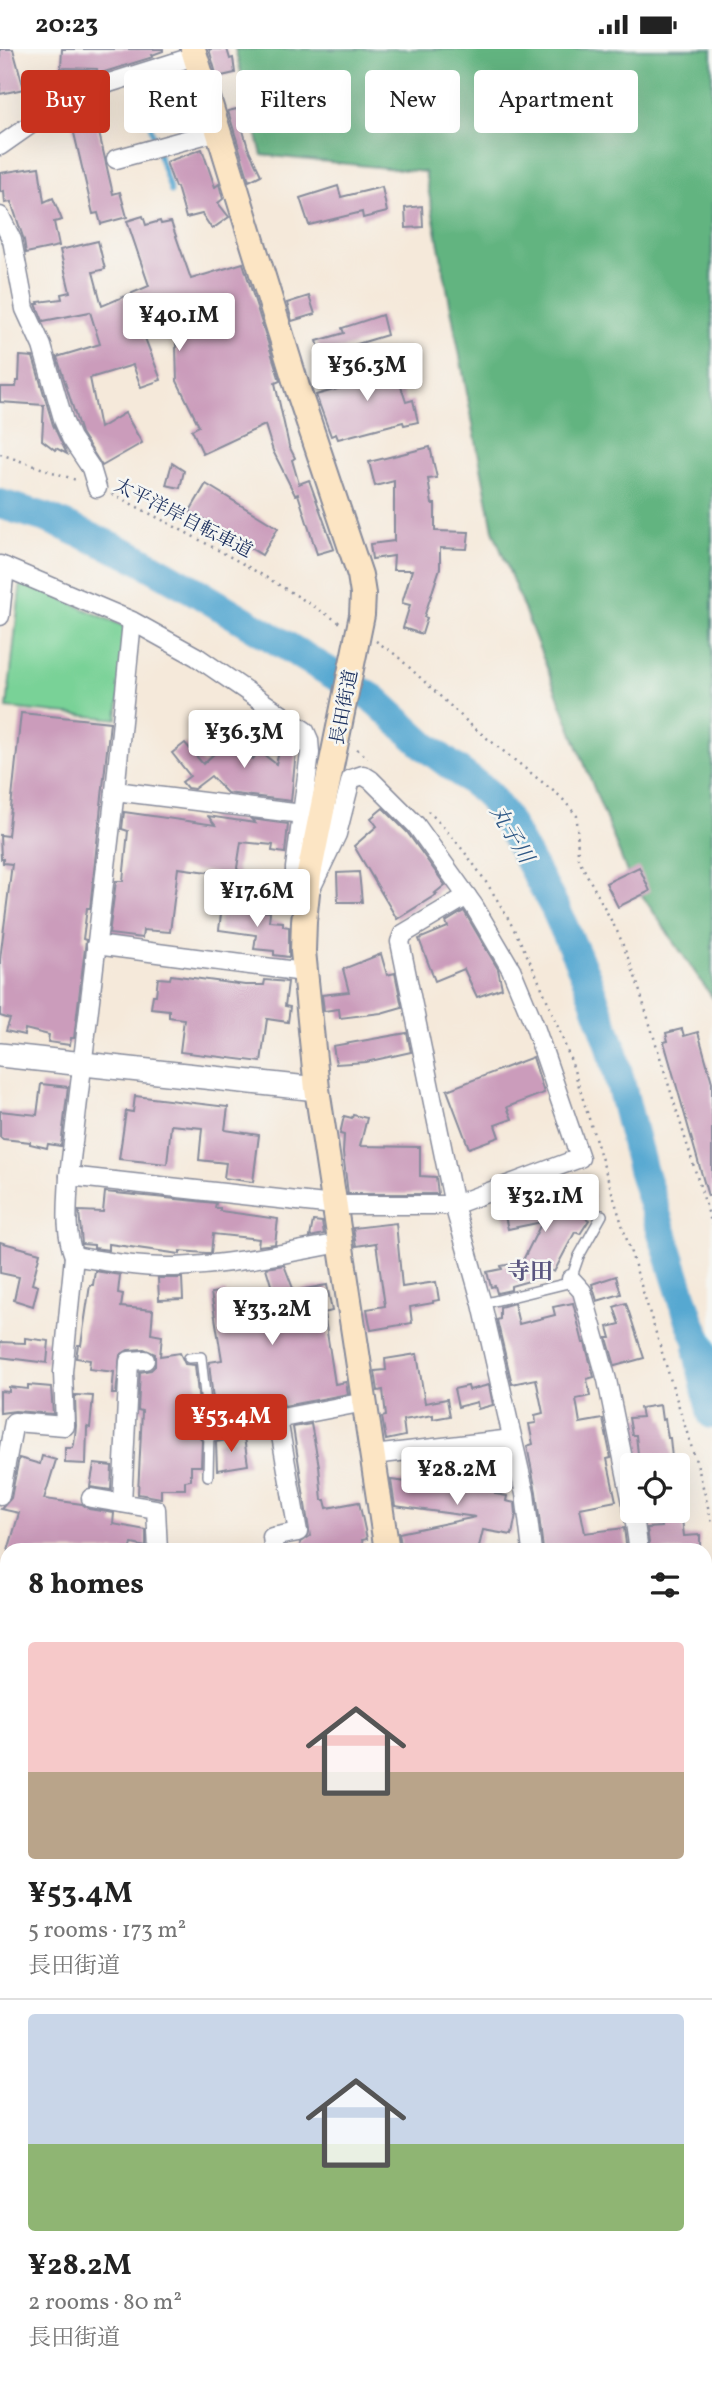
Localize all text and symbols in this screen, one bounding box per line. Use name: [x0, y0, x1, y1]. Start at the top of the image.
text: 20:23: [35, 7, 98, 43]
chip: Buy: [21, 70, 110, 133]
chip: Rent: [124, 70, 222, 133]
chip: Filters: [236, 70, 351, 133]
chip: New: [365, 70, 460, 133]
chip: Apartment: [474, 70, 638, 133]
pin: ¥40.1M: [122, 293, 236, 353]
text: ¥40.1M: [139, 300, 219, 332]
pin: ¥36.3M: [310, 343, 424, 403]
text: ¥36.3M: [328, 350, 406, 382]
street label: 太平洋岸自転車道: [109, 473, 257, 565]
street label: 長田街道: [325, 668, 365, 747]
pin: ¥36.3M: [187, 711, 301, 770]
text: ¥36.3M: [205, 717, 283, 749]
water label: 丸子川: [482, 800, 540, 871]
pin: ¥17.6M: [200, 869, 314, 929]
text: ¥17.6M: [220, 876, 294, 908]
pin: ¥32.1M: [488, 1175, 602, 1234]
text: ¥32.1M: [507, 1181, 583, 1213]
district label: 寺田: [507, 1257, 553, 1289]
pin: ¥33.2M: [215, 1287, 329, 1347]
text: ¥33.2M: [233, 1294, 311, 1326]
pin: ¥53.4M: [174, 1395, 288, 1454]
text: ¥53.4M: [191, 1401, 271, 1433]
pin: ¥28.2M: [400, 1447, 514, 1507]
map controls: [620, 1453, 690, 1523]
button: locate: [620, 1453, 690, 1523]
text: ¥28.2M: [417, 1454, 497, 1486]
text: 8 homes: [28, 1564, 144, 1606]
icon: filters: [646, 1566, 684, 1604]
icon: home: [293, 1688, 419, 1814]
text: ¥53.4M: [28, 1873, 132, 1915]
text: 5 rooms · 173 m²: [28, 1915, 186, 1947]
text: 長田街道: [28, 1951, 120, 1983]
icon: home: [293, 2060, 419, 2186]
text: ¥28.2M: [28, 2245, 132, 2287]
text: 2 rooms · 80 m²: [28, 2287, 182, 2319]
text: 長田街道: [28, 2323, 120, 2355]

